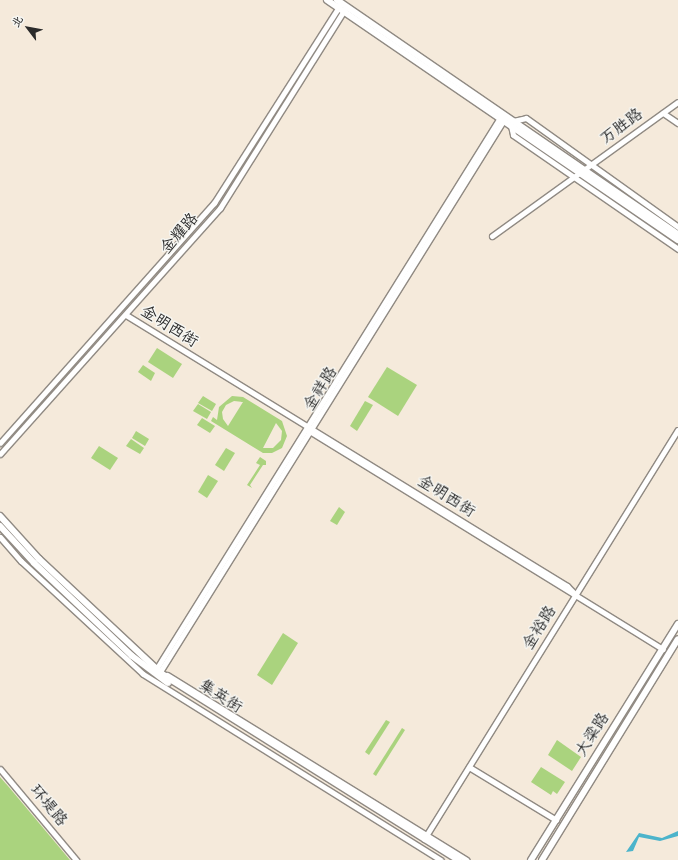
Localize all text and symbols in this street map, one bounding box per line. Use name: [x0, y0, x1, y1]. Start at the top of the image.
north arrow: [8, 8, 48, 48]
text: 北: [8, 13, 28, 31]
street label: 万胜路: [597, 105, 647, 149]
street label: 金耀路: [157, 210, 203, 258]
street label: 金明西街: [137, 302, 201, 352]
street label: 金祥路: [300, 364, 342, 414]
street label: 金明西街: [414, 472, 478, 522]
street label: 金裕路: [519, 603, 561, 653]
street label: 集英街: [195, 676, 245, 718]
street label: 大梁路: [572, 710, 614, 760]
street label: 环堤路: [25, 781, 71, 831]

